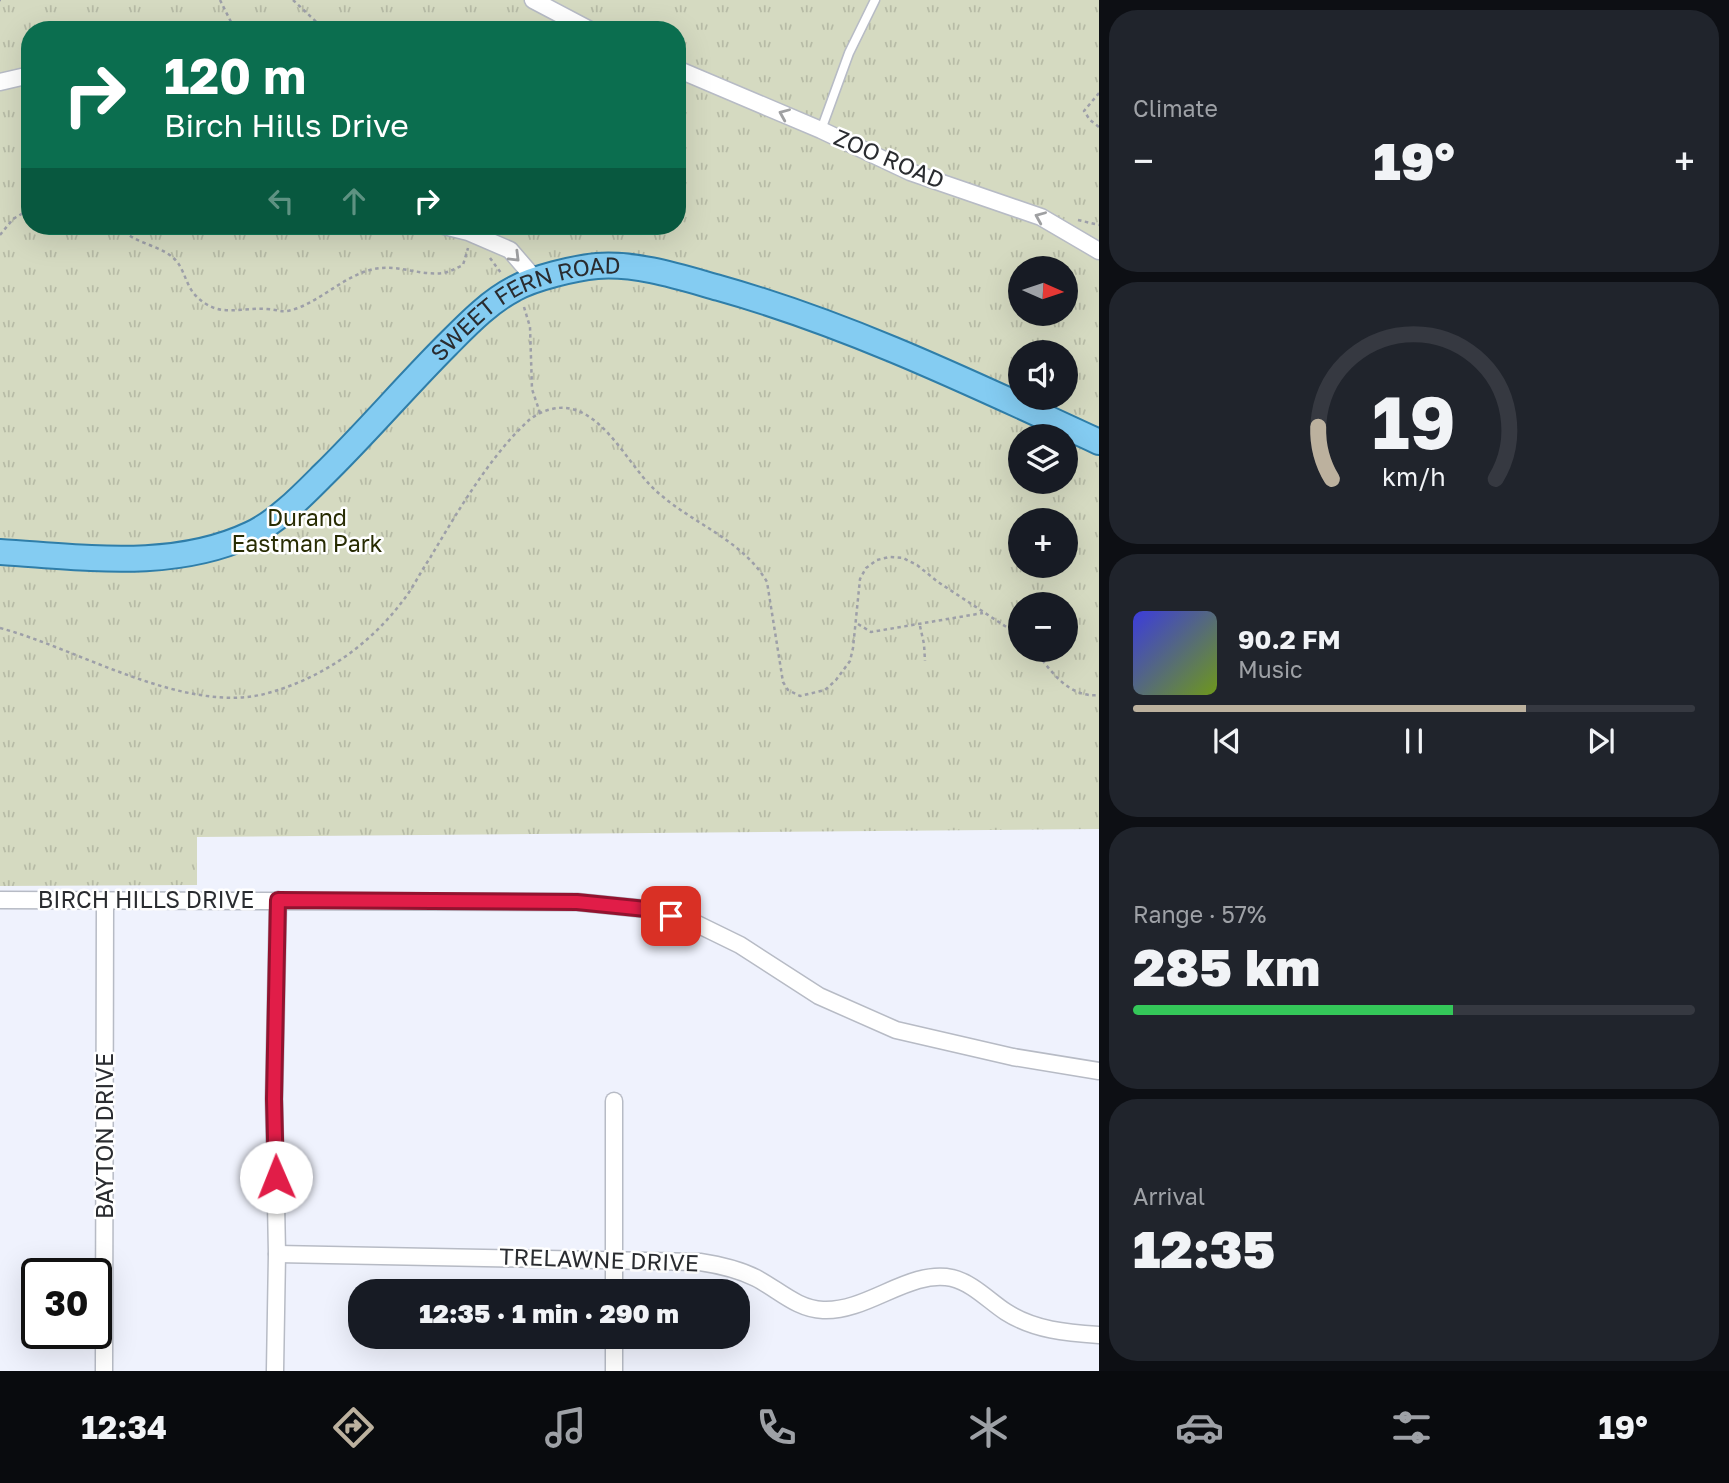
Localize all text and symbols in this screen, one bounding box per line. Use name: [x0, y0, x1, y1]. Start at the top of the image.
text: 120 m: [164, 46, 306, 105]
icon: right: [49, 49, 140, 140]
text: Climate: [1133, 94, 1218, 122]
text: Birch Hills Drive: [164, 106, 409, 144]
one-way arrow: [778, 108, 791, 122]
street label: ZOO ROAD: [830, 122, 949, 194]
text: 19°: [1373, 129, 1455, 191]
text: −: [1133, 138, 1154, 183]
text: +: [1674, 138, 1695, 183]
icon: left: [262, 182, 300, 220]
icon: ahead: [335, 182, 373, 220]
icon: right: [408, 182, 446, 220]
one-way arrow: [1034, 211, 1047, 225]
one-way arrow: [507, 249, 520, 262]
street label: SWEET FERN ROAD: [424, 250, 621, 367]
north arrow: [1008, 256, 1078, 326]
map controls: [1008, 256, 1078, 662]
button: sound: [1008, 340, 1078, 410]
text: 19: [1372, 379, 1456, 466]
button: layers: [1008, 424, 1078, 494]
text: km/h: [1382, 461, 1446, 492]
park label: Durand Eastman Park: [231, 503, 383, 557]
button: +: [1008, 508, 1078, 578]
button: −: [1008, 592, 1078, 662]
text: 90.2 FM: [1238, 624, 1341, 655]
text: Music: [1238, 655, 1303, 683]
icon: previous: [1208, 722, 1246, 760]
icon: pause: [1395, 722, 1433, 760]
icon: next: [1582, 722, 1620, 760]
street label: BIRCH HILLS DRIVE: [38, 885, 254, 913]
pin: [641, 886, 701, 946]
icon: arrive: [652, 897, 690, 935]
text: Range · 57%: [1133, 900, 1266, 928]
text: 285 km: [1133, 935, 1320, 997]
street label: BAYTON DRIVE: [90, 1053, 118, 1219]
position arrow: [239, 1140, 313, 1214]
text: Arrival: [1133, 1182, 1205, 1210]
text: 12:35: [1133, 1217, 1275, 1279]
street label: TRELAWNE DRIVE: [499, 1242, 699, 1276]
speed limit sign: 30: [21, 1258, 112, 1349]
text: 12:35 · 1 min · 290 m: [419, 1298, 679, 1329]
icon: directions: [329, 1403, 378, 1452]
icon: music: [541, 1403, 590, 1452]
icon: phone: [752, 1403, 801, 1452]
icon: climate: [964, 1403, 1013, 1452]
icon: car: [1175, 1403, 1224, 1452]
icon: filters: [1387, 1403, 1436, 1452]
text: 12:34: [81, 1408, 167, 1446]
text: 19°: [1598, 1408, 1648, 1446]

